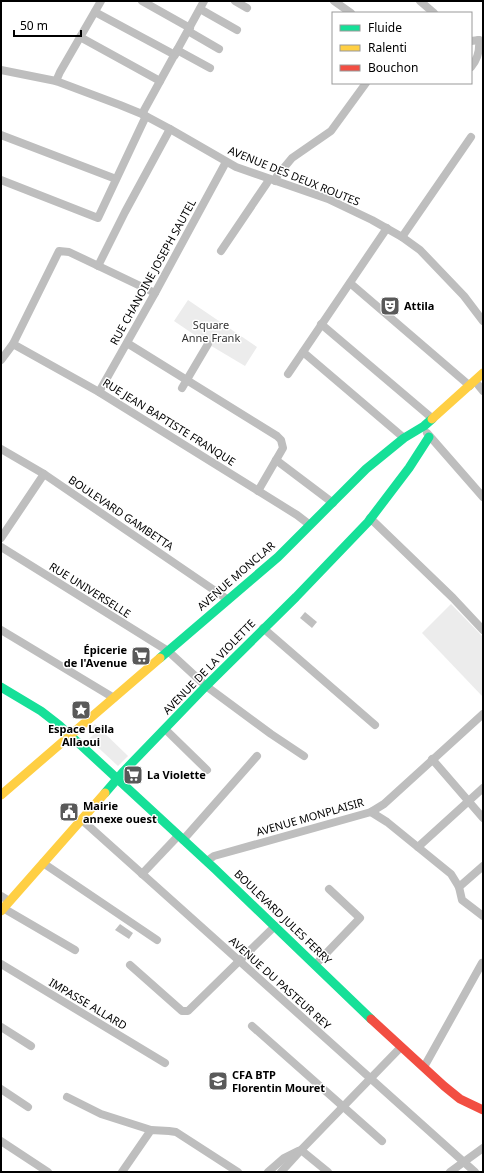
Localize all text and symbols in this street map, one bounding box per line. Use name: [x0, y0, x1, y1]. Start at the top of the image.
scale bar: [14, 12, 81, 38]
legend: [332, 12, 472, 84]
text: 50 m: [20, 17, 48, 34]
text: Fluide: [368, 19, 402, 36]
text: Ralenti: [368, 39, 407, 56]
text: Bouchon: [368, 59, 418, 76]
street label: AVENUE DES DEUX ROUTES: [226, 142, 362, 209]
street label: RUE CHANOINE JOSEPH SAUTEL: [106, 196, 199, 347]
theatre icon: Attila: [379, 295, 401, 317]
place label: Attila: [404, 298, 434, 313]
park label: Square Anne Frank: [182, 317, 240, 345]
street label: RUE JEAN BAPTISTE FRANQUE: [100, 374, 238, 469]
street label: BOULEVARD GAMBETTA: [66, 472, 177, 554]
street label: AVENUE MONCLAR: [194, 538, 278, 613]
street label: RUE UNIVERSELLE: [47, 558, 134, 621]
street label: AVENUE DE LA VIOLETTE: [159, 616, 258, 717]
place label: Épicerie de l'Avenue: [64, 642, 127, 670]
supermarket icon: Épicerie de l'Avenue: [130, 645, 152, 667]
place icon: Espace Leila Allaoui: [70, 699, 92, 721]
place label: Espace Leila Allaoui: [48, 721, 114, 749]
supermarket icon: La Violette: [122, 764, 144, 786]
place label: La Violette: [147, 767, 206, 782]
street label: AVENUE MONPLAISIR: [254, 794, 366, 839]
place label: Mairie annexe ouest: [83, 798, 157, 826]
public building icon: Mairie annexe ouest: [58, 801, 80, 823]
street label: BOULEVARD JULES FERRY: [231, 866, 336, 968]
street label: AVENUE DU PASTEUR REY: [226, 933, 335, 1033]
street label: IMPASSE ALLARD: [47, 974, 130, 1033]
place label: CFA BTP Florentin Mouret: [232, 1067, 325, 1095]
school or university icon: CFA BTP Florentin Mouret: [207, 1070, 229, 1092]

